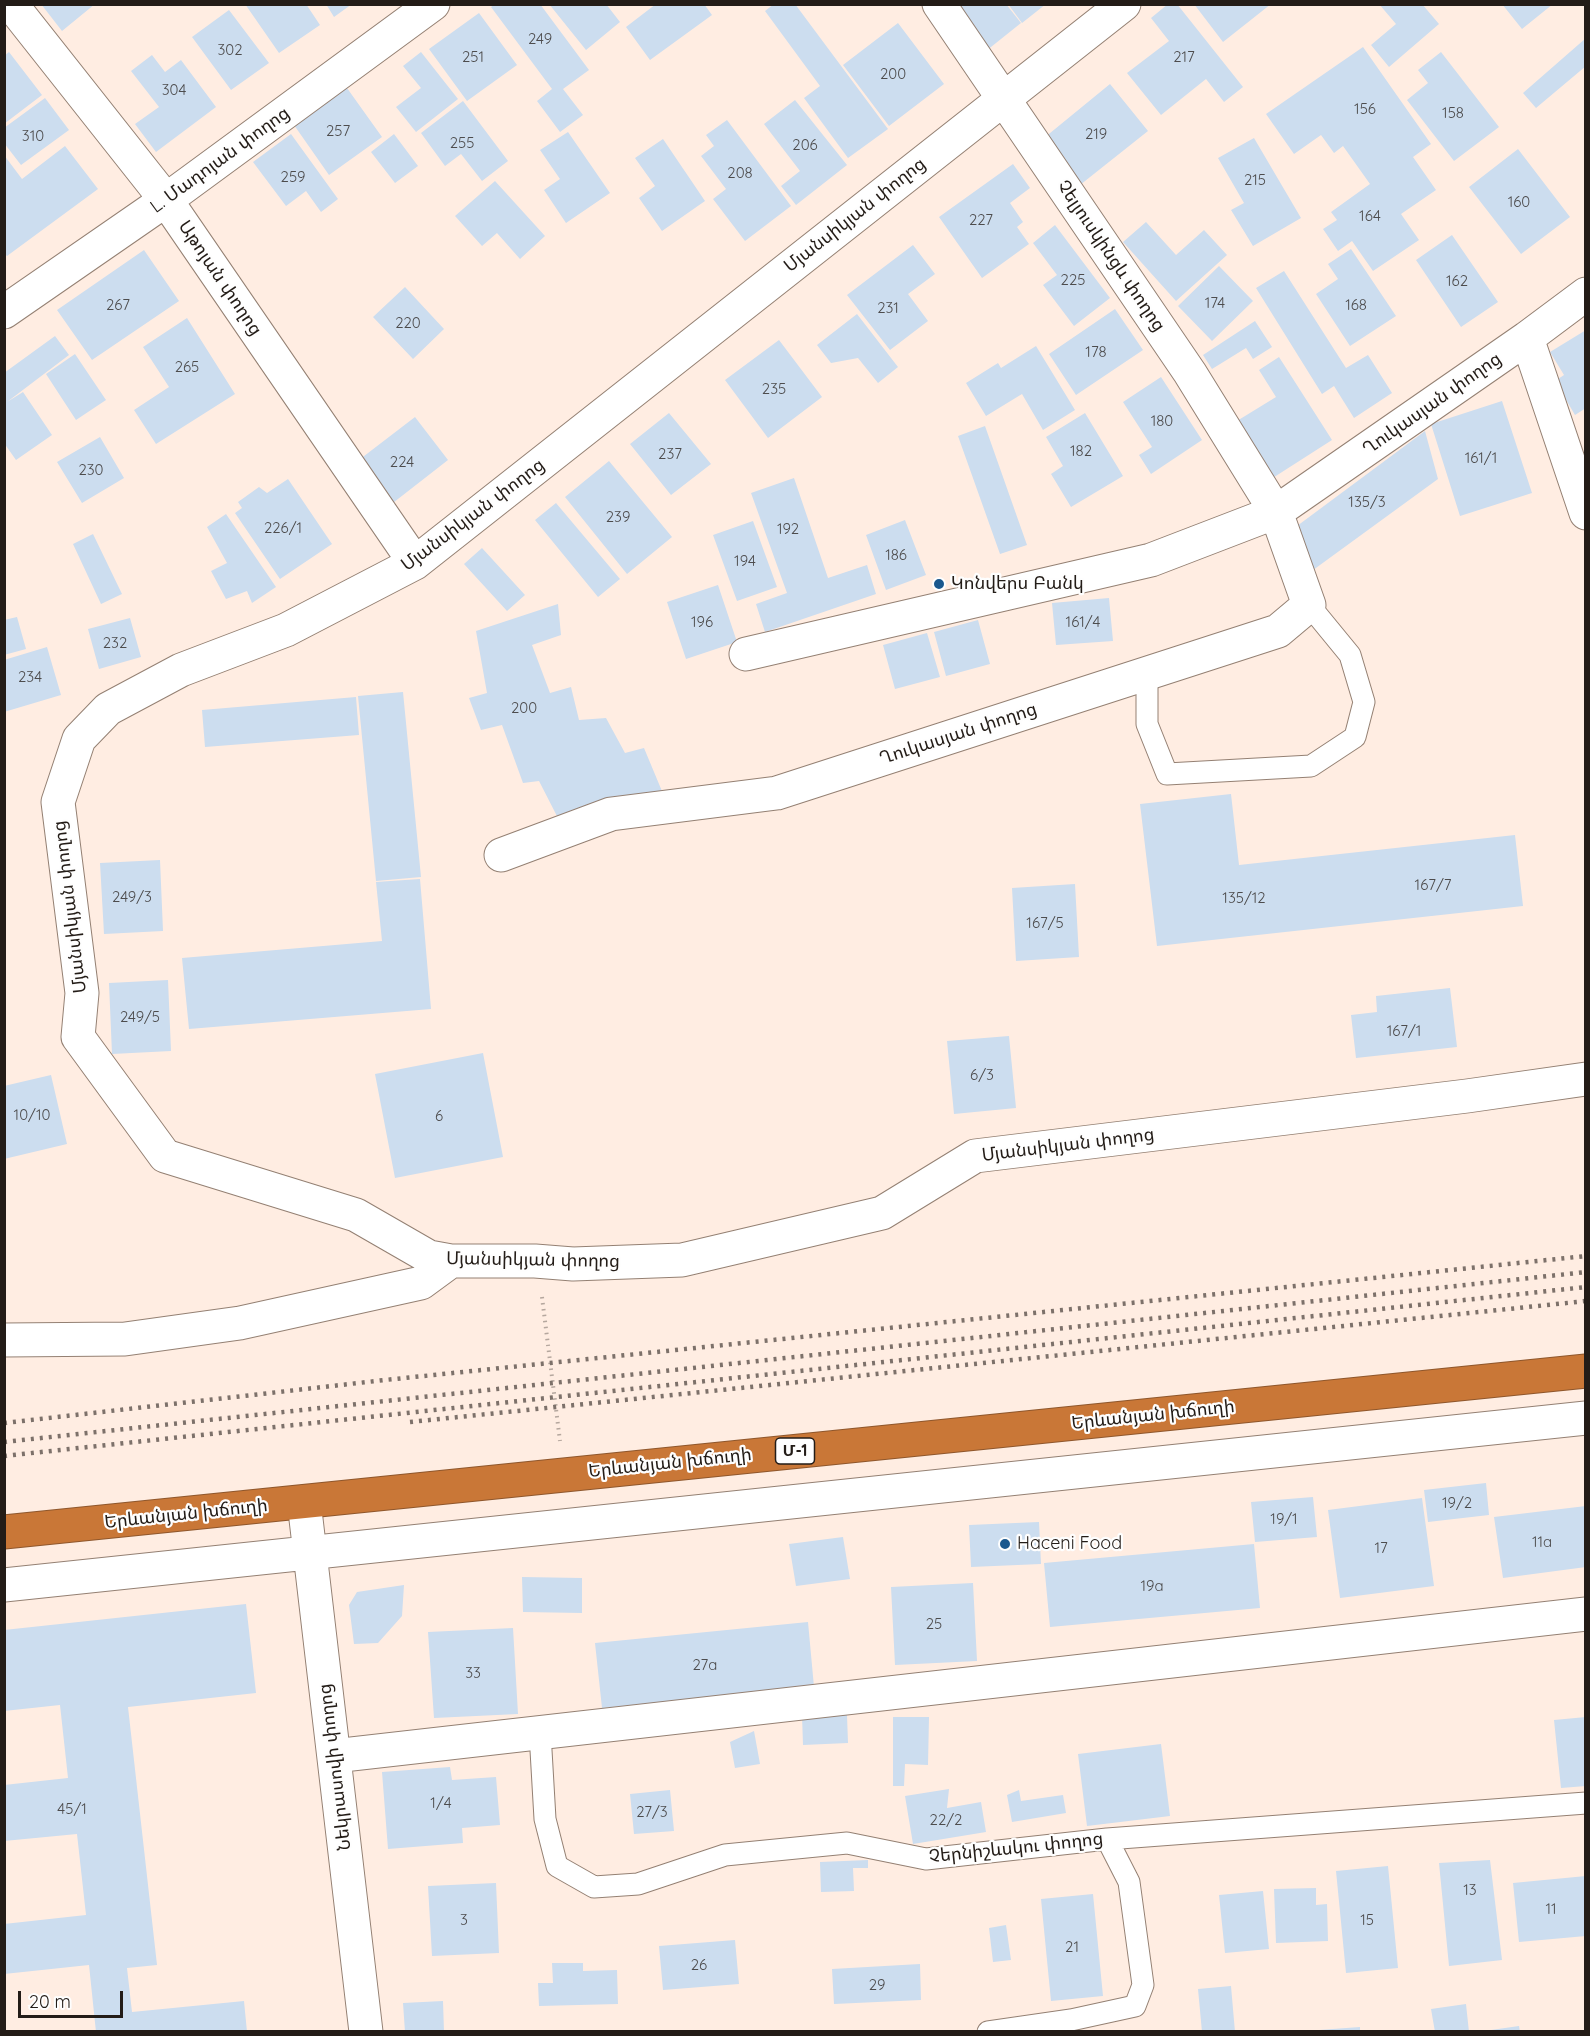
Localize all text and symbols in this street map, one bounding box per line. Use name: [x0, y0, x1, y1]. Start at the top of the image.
house number: 249: [528, 30, 552, 48]
house number: 302: [217, 41, 243, 59]
house number: 251: [462, 48, 484, 66]
house number: 217: [1173, 48, 1195, 66]
house number: 200: [880, 65, 906, 83]
house number: 304: [162, 81, 186, 99]
house number: 156: [1354, 100, 1376, 118]
street label: L. Մադոյան փողոց: [146, 102, 294, 218]
house number: 158: [1442, 104, 1464, 122]
house number: 257: [326, 122, 350, 140]
house number: 219: [1085, 125, 1107, 143]
house number: 310: [22, 127, 44, 145]
house number: 255: [450, 134, 474, 152]
house number: 206: [792, 136, 818, 154]
street label: Մյանսիկյան փողոց: [780, 153, 930, 277]
house number: 208: [727, 164, 753, 182]
house number: 259: [281, 168, 305, 186]
house number: 215: [1244, 171, 1266, 189]
street label: Չելյուսկինցև փողոց: [1052, 176, 1170, 336]
house number: 160: [1508, 193, 1530, 211]
house number: 164: [1359, 207, 1381, 225]
house number: 227: [969, 211, 993, 229]
street label: Աթոյան փողոց: [174, 216, 266, 340]
house number: 225: [1061, 271, 1085, 289]
house number: 162: [1446, 272, 1468, 290]
house number: 174: [1205, 294, 1225, 312]
house number: 267: [106, 296, 130, 314]
house number: 168: [1345, 296, 1367, 314]
house number: 231: [877, 299, 899, 317]
house number: 220: [395, 314, 421, 332]
house number: 178: [1085, 343, 1107, 361]
street label: Ղուկասյան փողոց: [1358, 348, 1506, 460]
house number: 265: [175, 358, 199, 376]
house number: 235: [762, 380, 786, 398]
house number: 180: [1151, 412, 1173, 430]
house number: 182: [1070, 442, 1092, 460]
house number: 237: [658, 445, 682, 463]
house number: 161/1: [1465, 449, 1497, 467]
house number: 224: [390, 453, 414, 471]
street label: Մյանսիկյան փողոց: [397, 454, 549, 576]
house number: 230: [78, 461, 104, 479]
house number: 135/3: [1348, 493, 1386, 511]
house number: 239: [606, 508, 630, 526]
house number: 226/1: [264, 519, 302, 537]
house number: 192: [777, 520, 799, 538]
house number: 186: [885, 546, 907, 564]
house number: 194: [734, 552, 756, 570]
place label: Կոնվերս Բանկ: [951, 573, 1084, 595]
marker: Կոնվերս Բանկ: [932, 577, 946, 591]
house number: 196: [691, 613, 713, 631]
house number: 161/4: [1066, 613, 1100, 631]
house number: 232: [103, 634, 127, 652]
house number: 234: [18, 668, 42, 686]
street label: Ղուկասյան փողոց: [876, 698, 1040, 770]
house number: 200: [511, 699, 537, 717]
street label: Մյանսիկյան փողոց: [49, 819, 91, 995]
house number: 167/7: [1415, 876, 1451, 894]
house number: 249/3: [112, 888, 152, 906]
house number: 135/12: [1222, 889, 1266, 907]
house number: 167/5: [1026, 914, 1064, 932]
house number: 249/5: [120, 1008, 160, 1026]
house number: 167/1: [1387, 1022, 1421, 1040]
house number: 6/3: [970, 1066, 994, 1084]
house number: 10/10: [14, 1106, 50, 1124]
house number: 6: [435, 1107, 443, 1125]
street label: Մյանսիկյան փողոց: [980, 1124, 1156, 1166]
street label: Մյանսիկյան փողոց: [446, 1248, 620, 1272]
street label: Երևանյան խճուղի: [1070, 1396, 1236, 1434]
road number: Մ-1: [776, 1438, 814, 1464]
street label: Երևանյան խճուղի: [587, 1444, 753, 1482]
house number: 19/2: [1442, 1494, 1472, 1512]
street label: Երևանյան խճուղի: [103, 1495, 269, 1533]
house number: 19/1: [1270, 1510, 1298, 1528]
place label: Haceni Food: [1017, 1533, 1122, 1555]
house number: 11a: [1532, 1533, 1552, 1551]
marker: Haceni Food: [998, 1537, 1012, 1551]
house number: 17: [1374, 1539, 1388, 1557]
house number: 19a: [1140, 1577, 1164, 1595]
house number: 25: [926, 1615, 942, 1633]
house number: 27a: [693, 1656, 717, 1674]
house number: 33: [465, 1664, 481, 1682]
street label: Նեկրասովի փողոց: [314, 1682, 356, 1852]
house number: 1/4: [430, 1794, 452, 1812]
house number: 45/1: [57, 1800, 87, 1818]
house number: 27/3: [636, 1803, 668, 1821]
house number: 22/2: [930, 1811, 962, 1829]
street label: Չերնիշևսկու փողոց: [928, 1828, 1104, 1868]
house number: 13: [1463, 1881, 1477, 1899]
house number: 11: [1545, 1900, 1557, 1918]
house number: 3: [460, 1911, 468, 1929]
house number: 15: [1360, 1911, 1374, 1929]
house number: 21: [1065, 1938, 1079, 1956]
house number: 26: [691, 1956, 707, 1974]
house number: 29: [869, 1976, 885, 1994]
scale bar: [21, 1979, 126, 2017]
text: 20 m: [29, 1990, 71, 2013]

